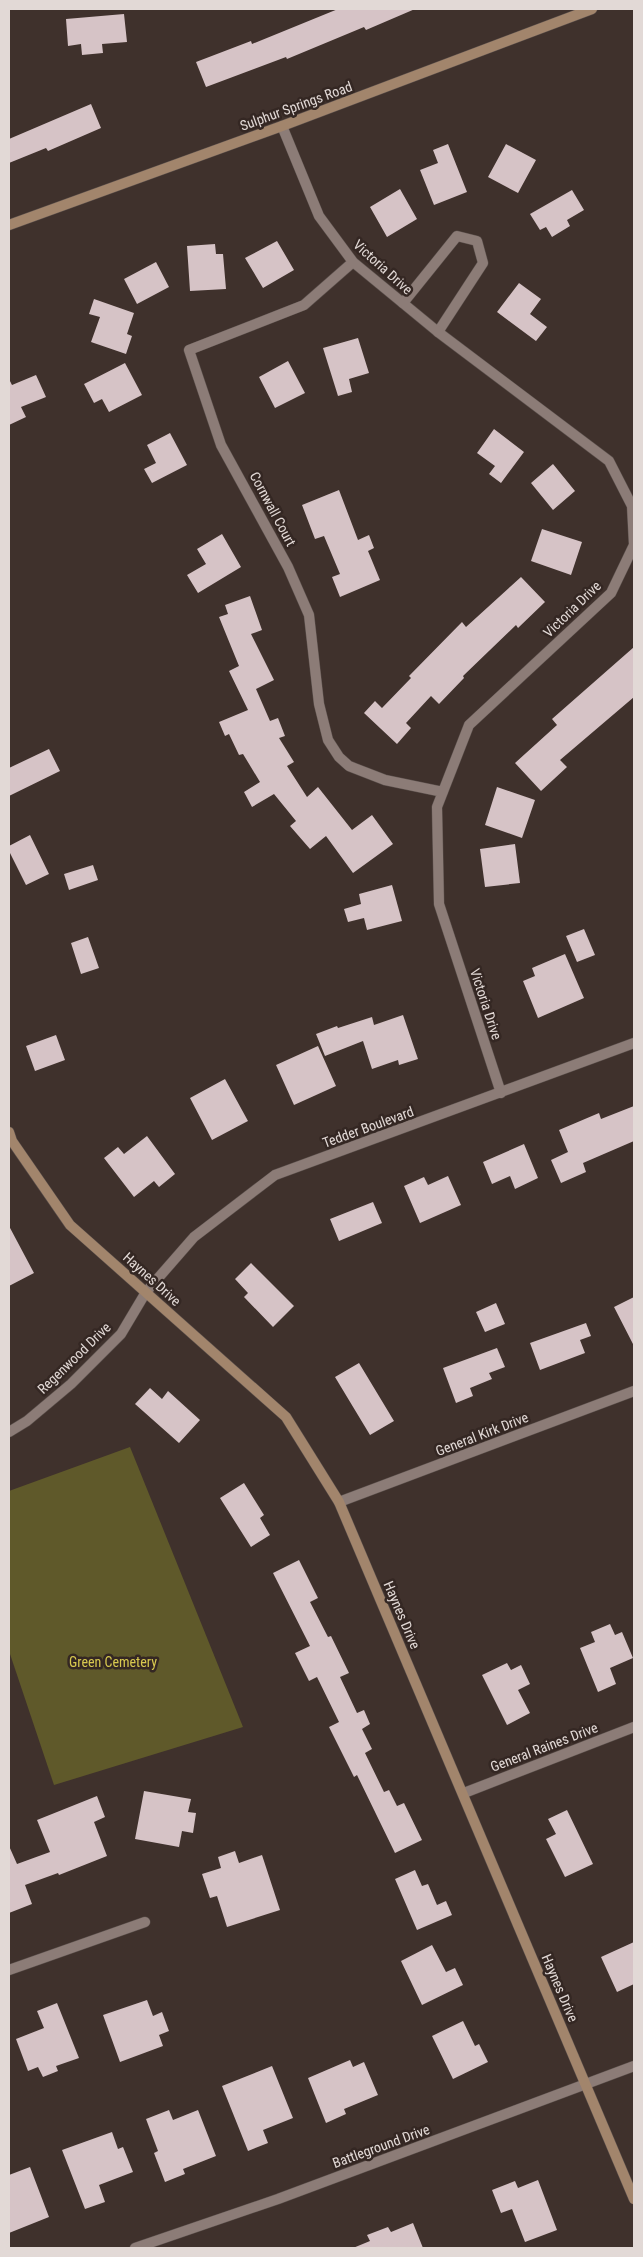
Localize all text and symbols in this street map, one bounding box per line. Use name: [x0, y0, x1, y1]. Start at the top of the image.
street label: Sulphur Springs Road: [238, 78, 354, 134]
street label: Victoria Drive: [350, 236, 416, 298]
street label: Cornwall Court: [247, 469, 299, 549]
street label: Victoria Drive: [540, 577, 604, 640]
street label: Victoria Drive: [467, 966, 505, 1042]
street label: Tedder Boulevard: [320, 1103, 416, 1151]
street label: Haynes Drive: [120, 1249, 184, 1309]
street label: Regenwood Drive: [34, 1319, 114, 1397]
street label: General Kirk Drive: [433, 1409, 531, 1459]
street label: Haynes Drive: [381, 1579, 424, 1652]
park label: Green Cemetery: [69, 1654, 157, 1670]
street label: General Raines Drive: [488, 1719, 600, 1775]
street label: Haynes Drive: [539, 1952, 582, 2025]
street label: Battleground Drive: [330, 2121, 432, 2171]

